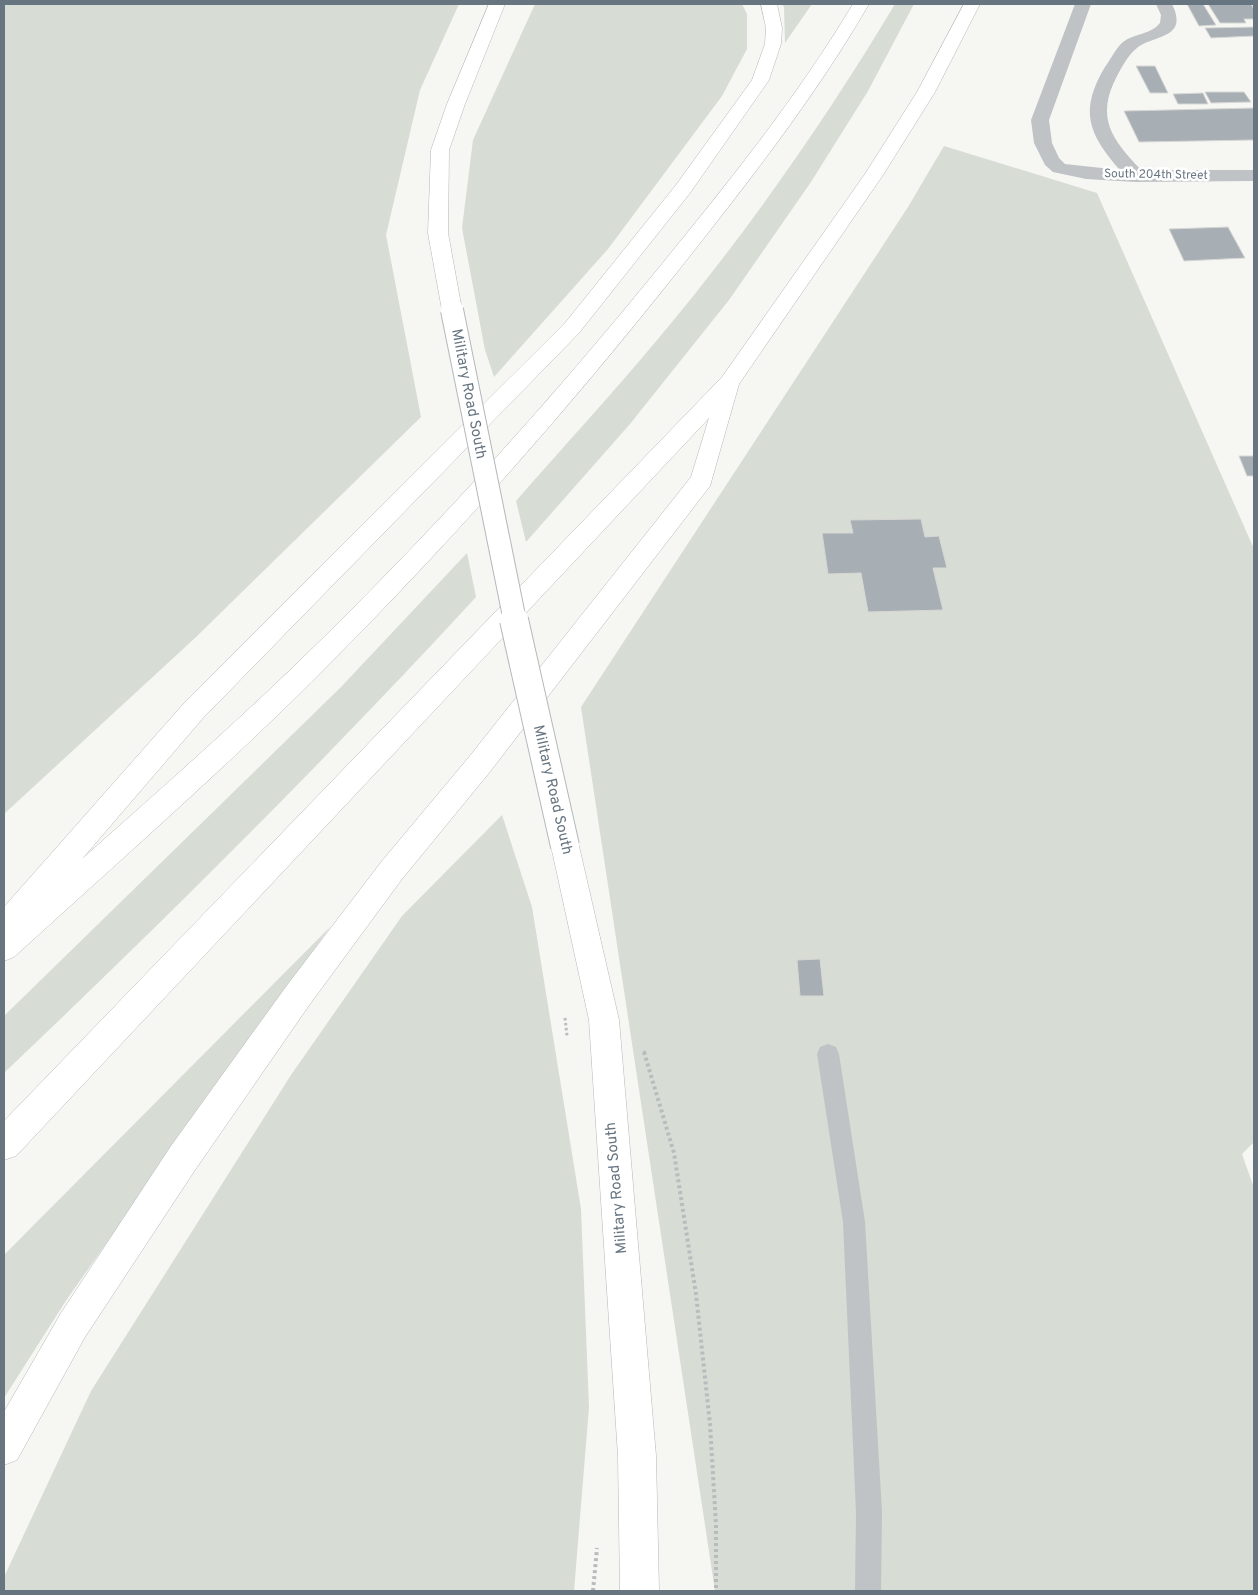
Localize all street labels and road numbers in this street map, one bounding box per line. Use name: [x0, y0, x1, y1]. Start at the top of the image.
street label: South 204th Street: [1104, 166, 1208, 184]
street label: Military Road South: [446, 327, 490, 461]
street label: Military Road South: [528, 723, 576, 857]
street label: Military Road South: [602, 1121, 632, 1255]

